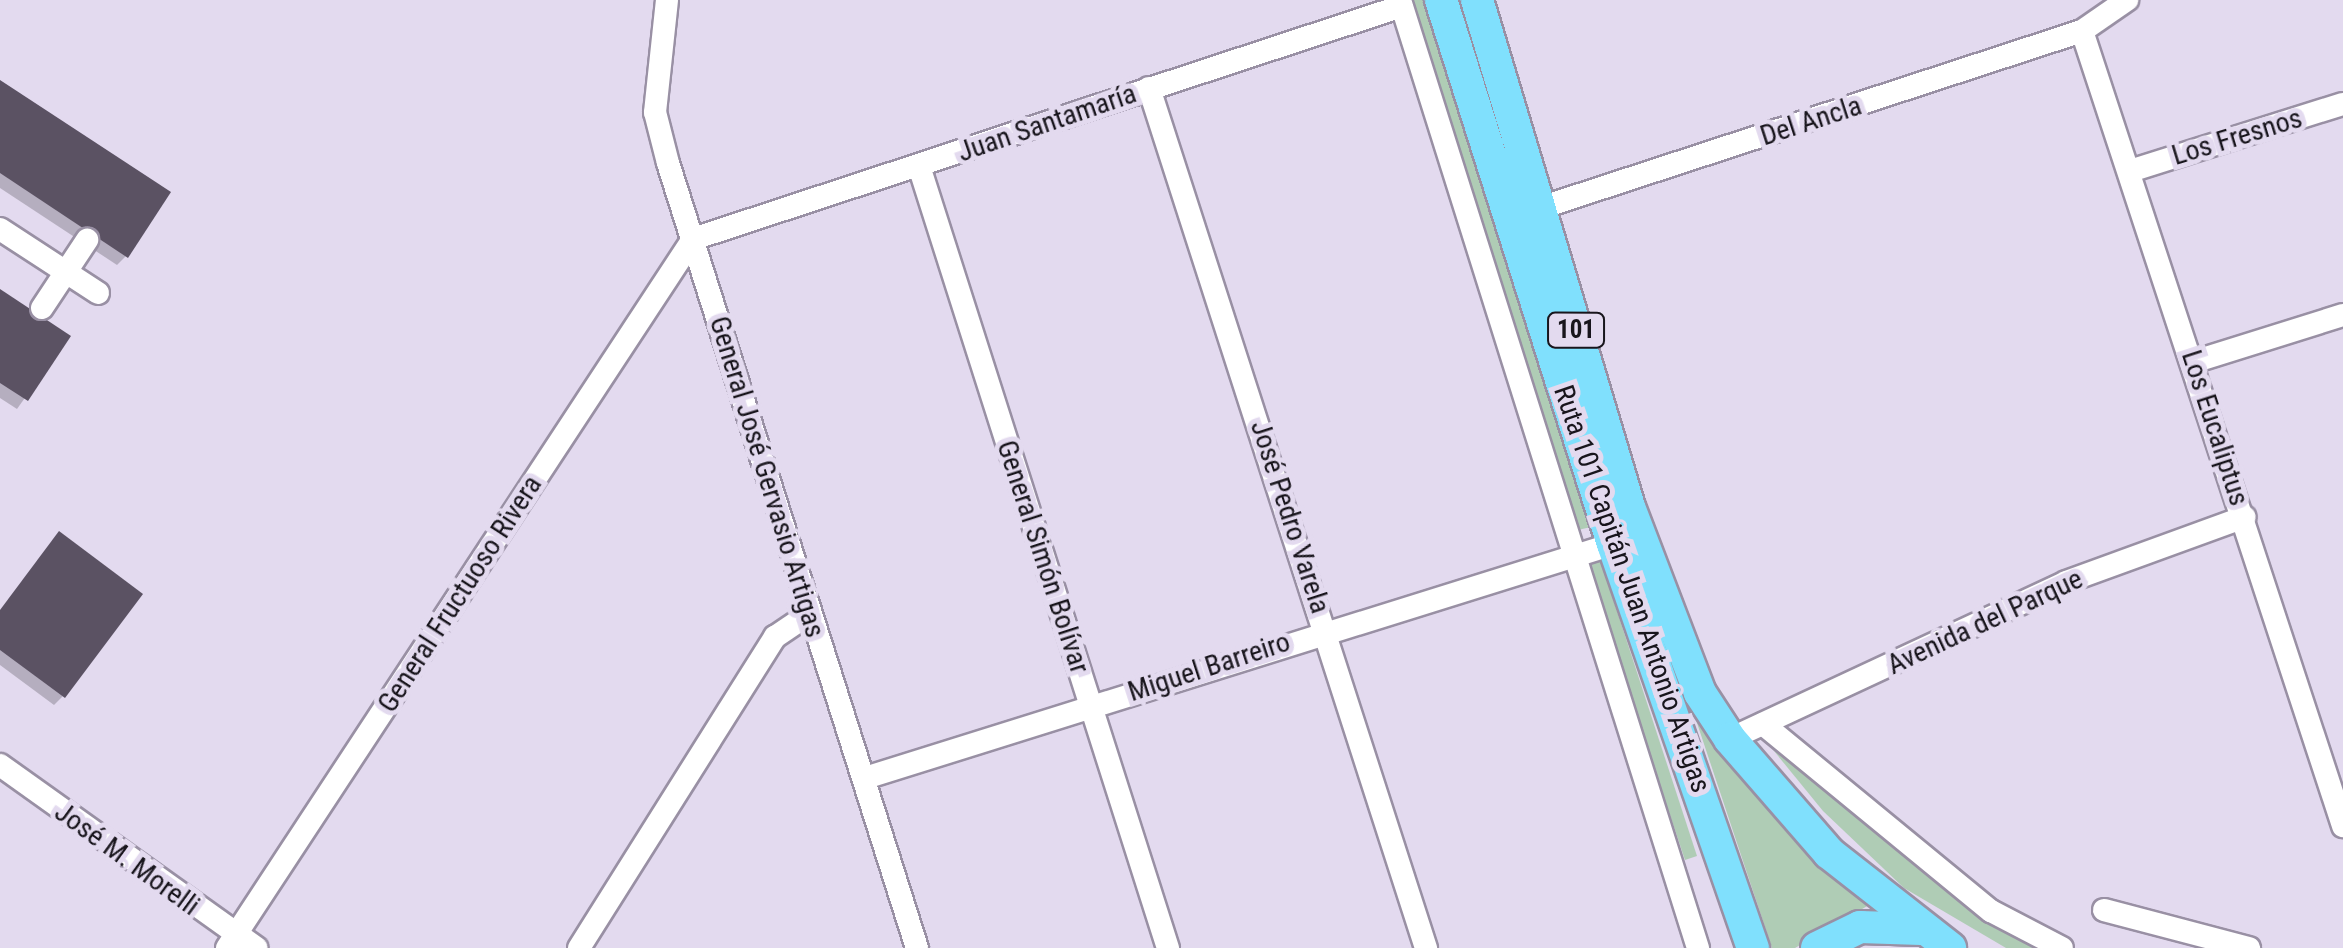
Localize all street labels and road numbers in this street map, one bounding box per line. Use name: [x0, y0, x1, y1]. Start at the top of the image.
street label: Juan Santamaría: [953, 77, 1141, 169]
street label: Del Ancla: [1756, 89, 1866, 153]
street label: Los Fresnos: [2168, 101, 2306, 173]
road number: 101: [1546, 310, 1606, 350]
street label: General José Gervasio Artigas: [702, 312, 832, 642]
street label: Los Eucaliptus: [2174, 346, 2256, 510]
street label: Ruta 101 Capitán Juan Antonio Artigas: [1546, 381, 1718, 797]
street label: José Pedro Varela: [1243, 416, 1337, 618]
street label: General Simón Bolívar: [990, 436, 1096, 678]
street label: General Fructuoso Rivera: [371, 469, 549, 719]
street label: Avenida del Parque: [1882, 562, 2088, 682]
street label: Miguel Barreiro: [1124, 625, 1294, 709]
street label: José M. Morelli: [48, 795, 206, 923]

